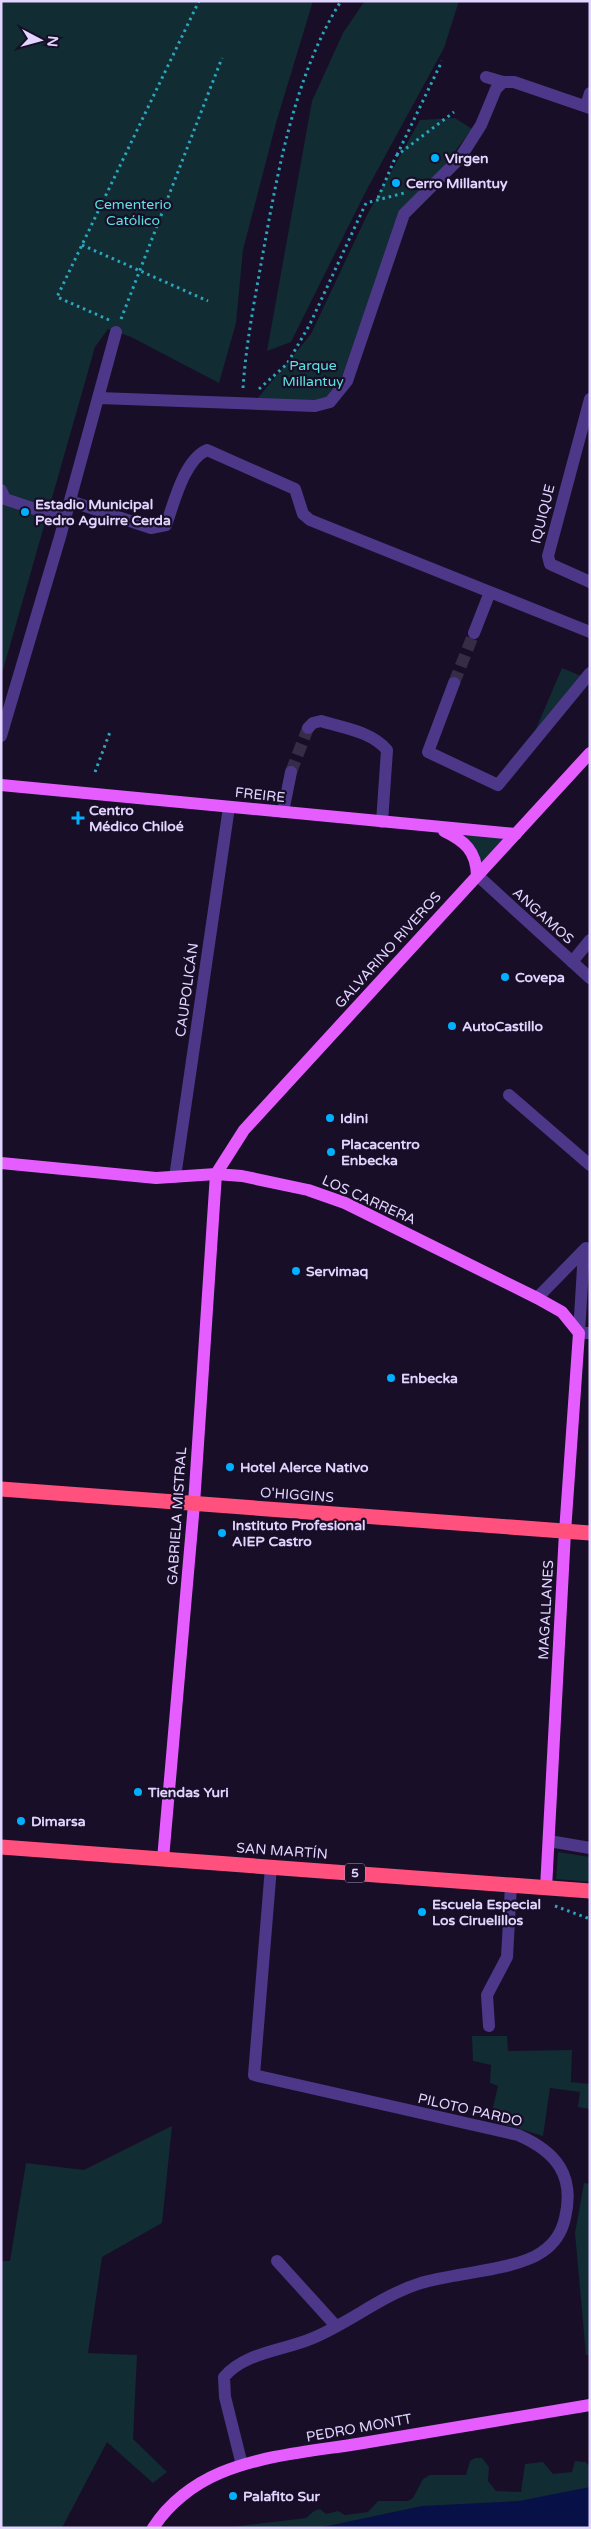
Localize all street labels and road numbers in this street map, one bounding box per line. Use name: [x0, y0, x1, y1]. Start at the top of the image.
street label: IQUIQUE: [527, 482, 559, 546]
street label: FREIRE: [234, 784, 286, 806]
street label: ANGAMOS: [509, 884, 577, 948]
street label: GALVARINO RIVEROS: [331, 888, 445, 1012]
street label: CAUPOLICÁN: [172, 942, 202, 1038]
street label: LOS CARRERA: [319, 1172, 419, 1228]
street label: GABRIELA MISTRAL: [164, 1447, 190, 1585]
street label: O'HIGGINS: [259, 1484, 335, 1506]
street label: MAGALLANES: [535, 1559, 557, 1660]
street label: SAN MARTÍN: [236, 1839, 328, 1863]
road number: 5: [345, 1864, 365, 1882]
street label: PILOTO PARDO: [416, 2090, 524, 2130]
street label: PEDRO MONTT: [305, 2410, 414, 2446]

